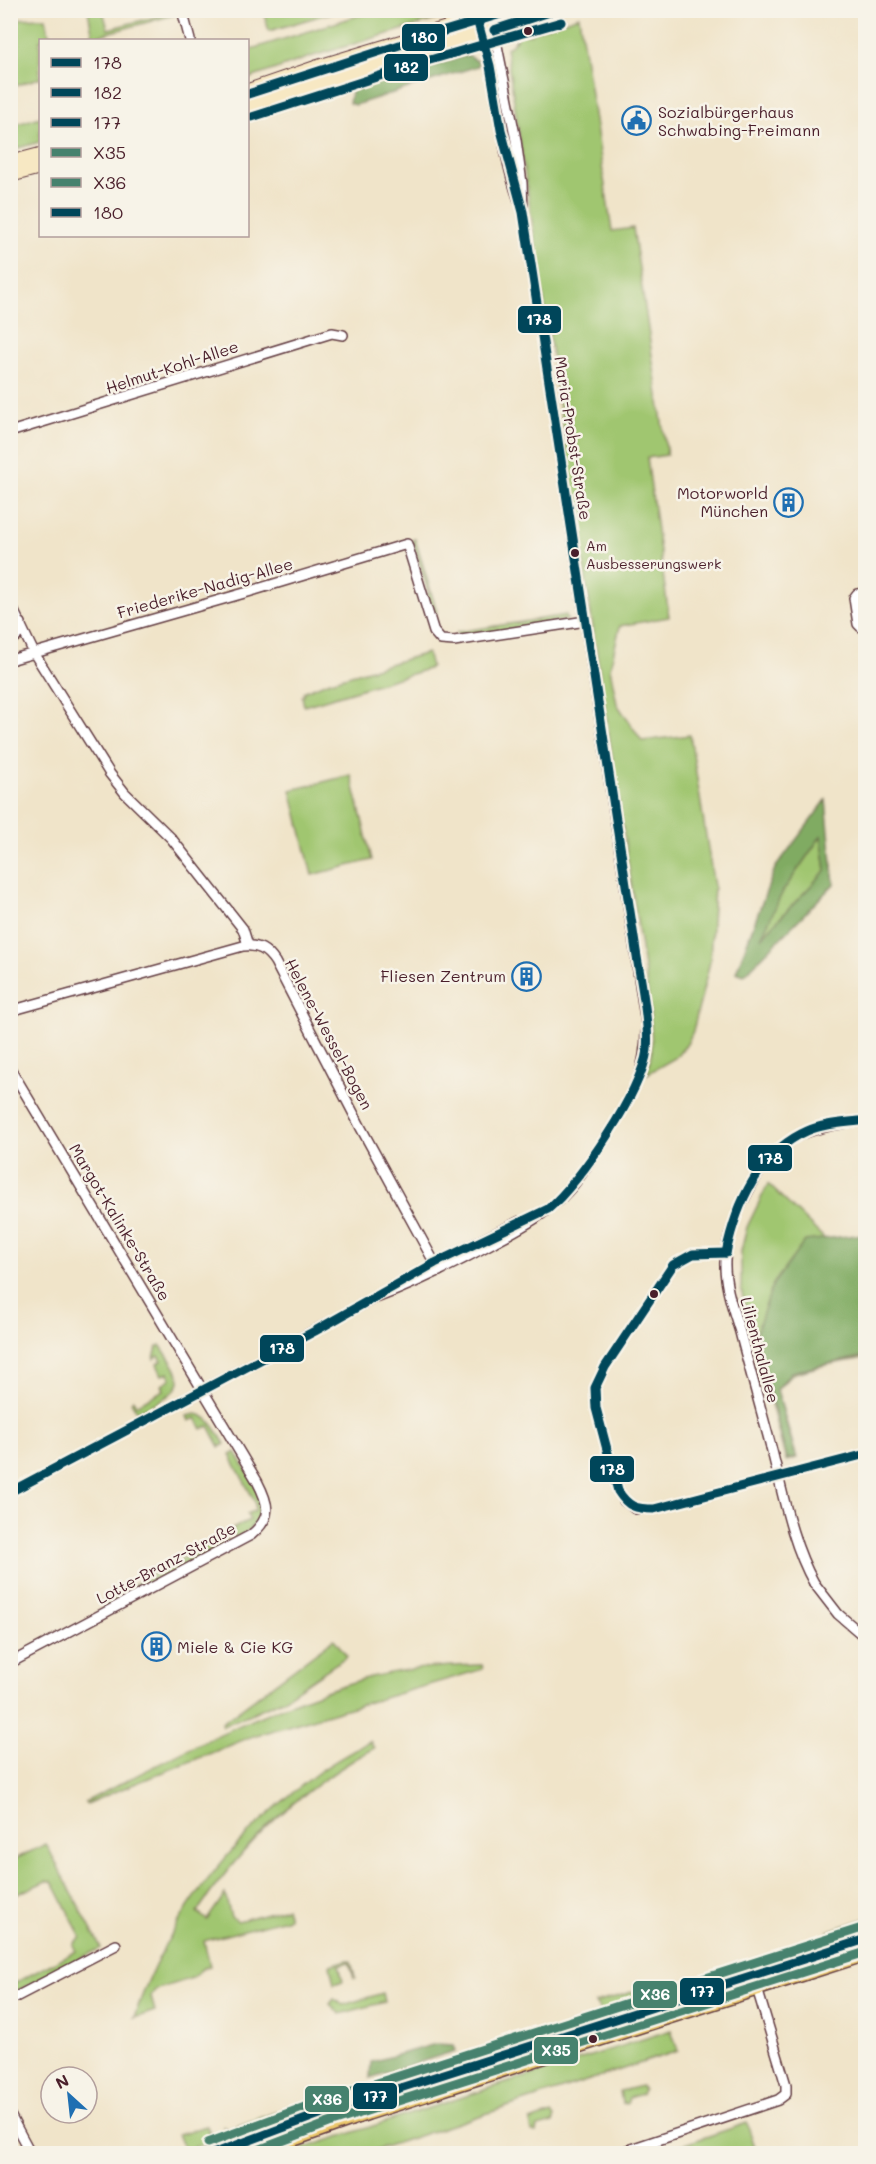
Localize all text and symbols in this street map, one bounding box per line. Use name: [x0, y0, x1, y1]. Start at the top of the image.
line badge: 180: [401, 23, 446, 52]
unlabelled marker: [522, 25, 534, 37]
text: 180: [410, 26, 438, 47]
legend: [39, 39, 249, 237]
text: 178: [93, 50, 122, 74]
line badge: 182: [383, 53, 429, 82]
text: 182: [393, 56, 419, 77]
text: 182: [93, 80, 122, 104]
place label: Sozialbürgerhaus Schwabing-Freimann: [658, 101, 820, 140]
public building icon: Sozialbürgerhaus Schwabing-Freimann: [621, 105, 653, 137]
text: 177: [93, 110, 121, 134]
text: X35: [93, 140, 126, 164]
text: X36: [93, 170, 126, 194]
text: 180: [93, 200, 123, 224]
line badge: 178: [517, 305, 562, 334]
text: 178: [526, 308, 552, 329]
street label: Helmut-Kohl-Allee: [103, 335, 241, 398]
street label: Maria-Probst-Straße: [550, 355, 597, 521]
place label: Motorworld München: [677, 482, 768, 521]
building icon: Motorworld München: [773, 486, 805, 518]
place label: Am Ausbesserungswerk: [586, 536, 721, 573]
marker: Am Ausbesserungswerk: [569, 547, 581, 559]
street label: Friederike-Nadig-Allee: [115, 552, 295, 623]
street label: Helene-Wessel-Bogen: [281, 954, 378, 1113]
building icon: Fliesen Zentrum: [511, 960, 543, 992]
place label: Fliesen Zentrum: [380, 965, 506, 986]
street label: Margot-Kalinke-Straße: [65, 1139, 176, 1304]
line badge: 178: [747, 1144, 793, 1172]
text: 178: [757, 1147, 783, 1168]
unlabelled marker: [648, 1288, 660, 1300]
street label: Lilienthalallee: [736, 1295, 785, 1405]
line badge: 178: [259, 1334, 305, 1363]
text: 178: [269, 1337, 295, 1358]
line badge: 178: [589, 1455, 635, 1483]
text: 178: [599, 1458, 625, 1479]
street label: Lotte-Branz-Straße: [92, 1517, 239, 1608]
building icon: Miele & Cie KG: [140, 1631, 172, 1663]
place label: Miele & Cie KG: [177, 1636, 293, 1657]
line badge: 177: [679, 1977, 725, 2006]
line badge: X36: [632, 1980, 678, 2009]
text: 177: [690, 1980, 715, 2001]
text: X36: [640, 1983, 670, 2004]
unlabelled marker: [587, 2033, 599, 2045]
line badge: X35: [533, 2036, 579, 2065]
text: X35: [541, 2039, 571, 2060]
north arrow: [39, 2065, 99, 2125]
text: N: [52, 2069, 72, 2093]
line badge: 177: [352, 2082, 398, 2110]
line badge: X36: [304, 2085, 350, 2113]
text: 177: [363, 2085, 388, 2106]
text: X36: [312, 2088, 342, 2109]

